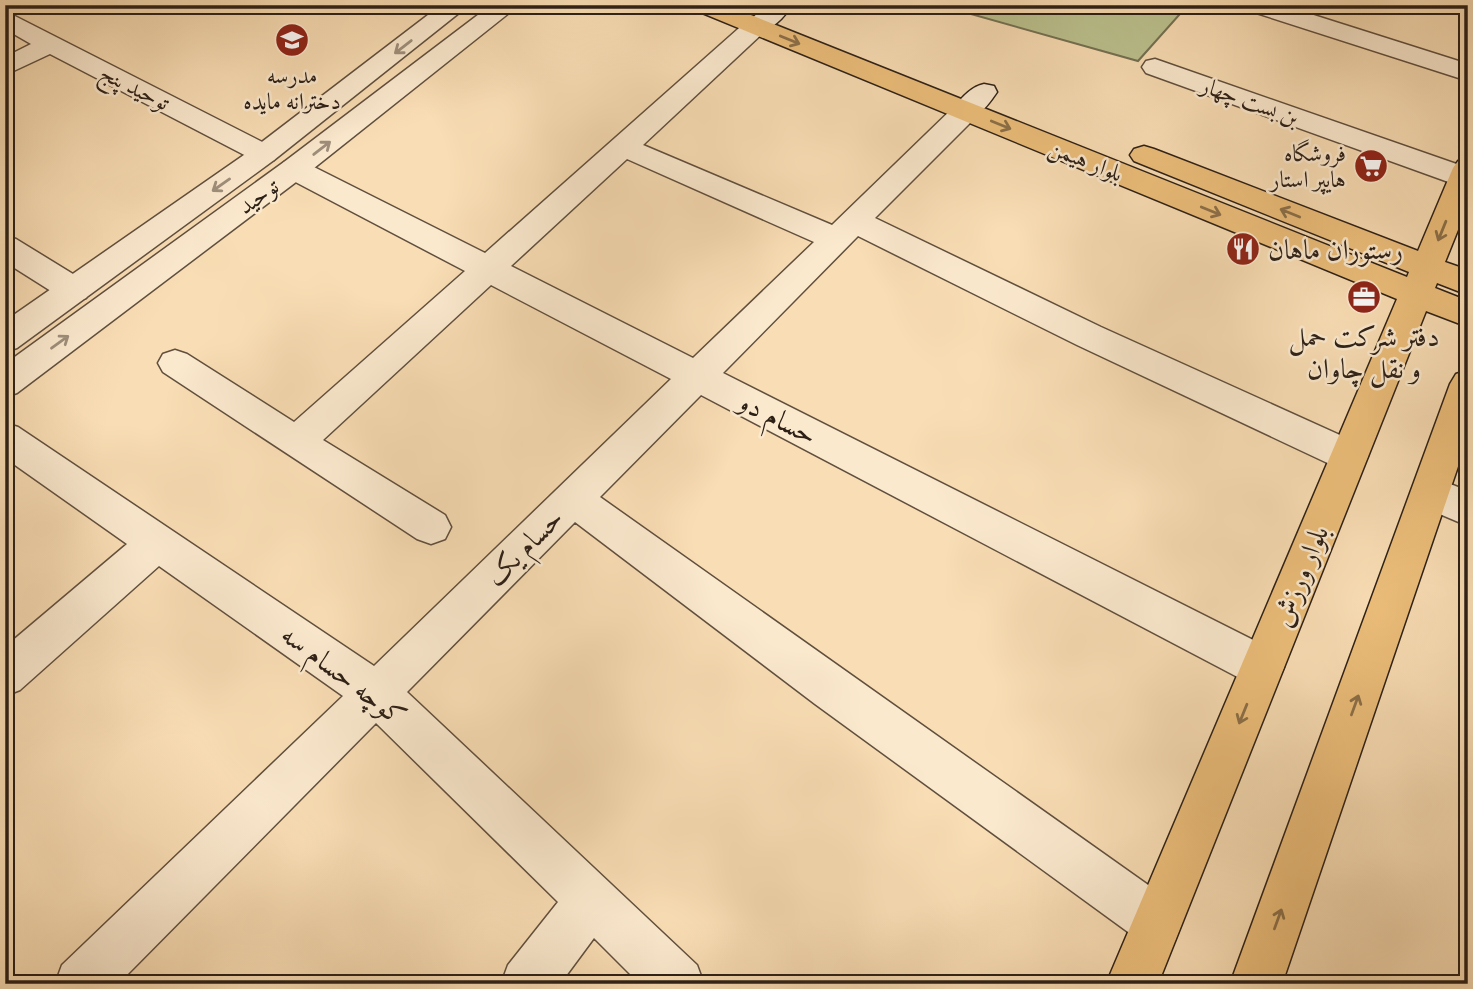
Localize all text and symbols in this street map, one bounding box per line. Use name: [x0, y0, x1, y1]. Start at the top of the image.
school or university icon: مدرسه دخترانه مایده: [273, 21, 311, 59]
one-way arrow: [778, 34, 800, 47]
one-way arrow: [394, 40, 412, 55]
street label: توحید پنج: [92, 58, 175, 123]
place label: مدرسه دخترانه مایده: [243, 61, 341, 115]
street label: بن بست چهار: [1195, 70, 1303, 133]
one-way arrow: [989, 120, 1011, 133]
street label: بلوار هیمن: [1044, 133, 1127, 189]
place label: فروشگاه هایپر استار: [1268, 139, 1346, 195]
one-way arrow: [312, 141, 330, 156]
supermarket icon: فروشگاه هایپر استار: [1352, 147, 1390, 185]
street label: توحید: [232, 171, 285, 221]
one-way arrow: [212, 178, 231, 192]
one-way arrow: [1200, 205, 1222, 218]
one-way arrow: [1280, 206, 1302, 219]
one-way arrow: [1434, 220, 1447, 242]
restaurant icon: رستوران ماهان: [1224, 230, 1262, 268]
place label: رستوران ماهان: [1268, 232, 1403, 267]
office icon: دفتر شرکت حمل و نقل چاوان: [1345, 278, 1383, 316]
place label: دفتر شرکت حمل و نقل چاوان: [1289, 319, 1439, 388]
one-way arrow: [50, 335, 69, 349]
street label: حسام دو: [727, 382, 823, 459]
street label: حسام یک: [478, 501, 575, 598]
street label: بلوار ورزش: [1264, 520, 1336, 632]
street label: کوچه حسام سه: [270, 617, 413, 739]
one-way arrow: [1350, 695, 1362, 717]
one-way arrow: [1236, 702, 1249, 724]
one-way arrow: [1273, 909, 1286, 931]

